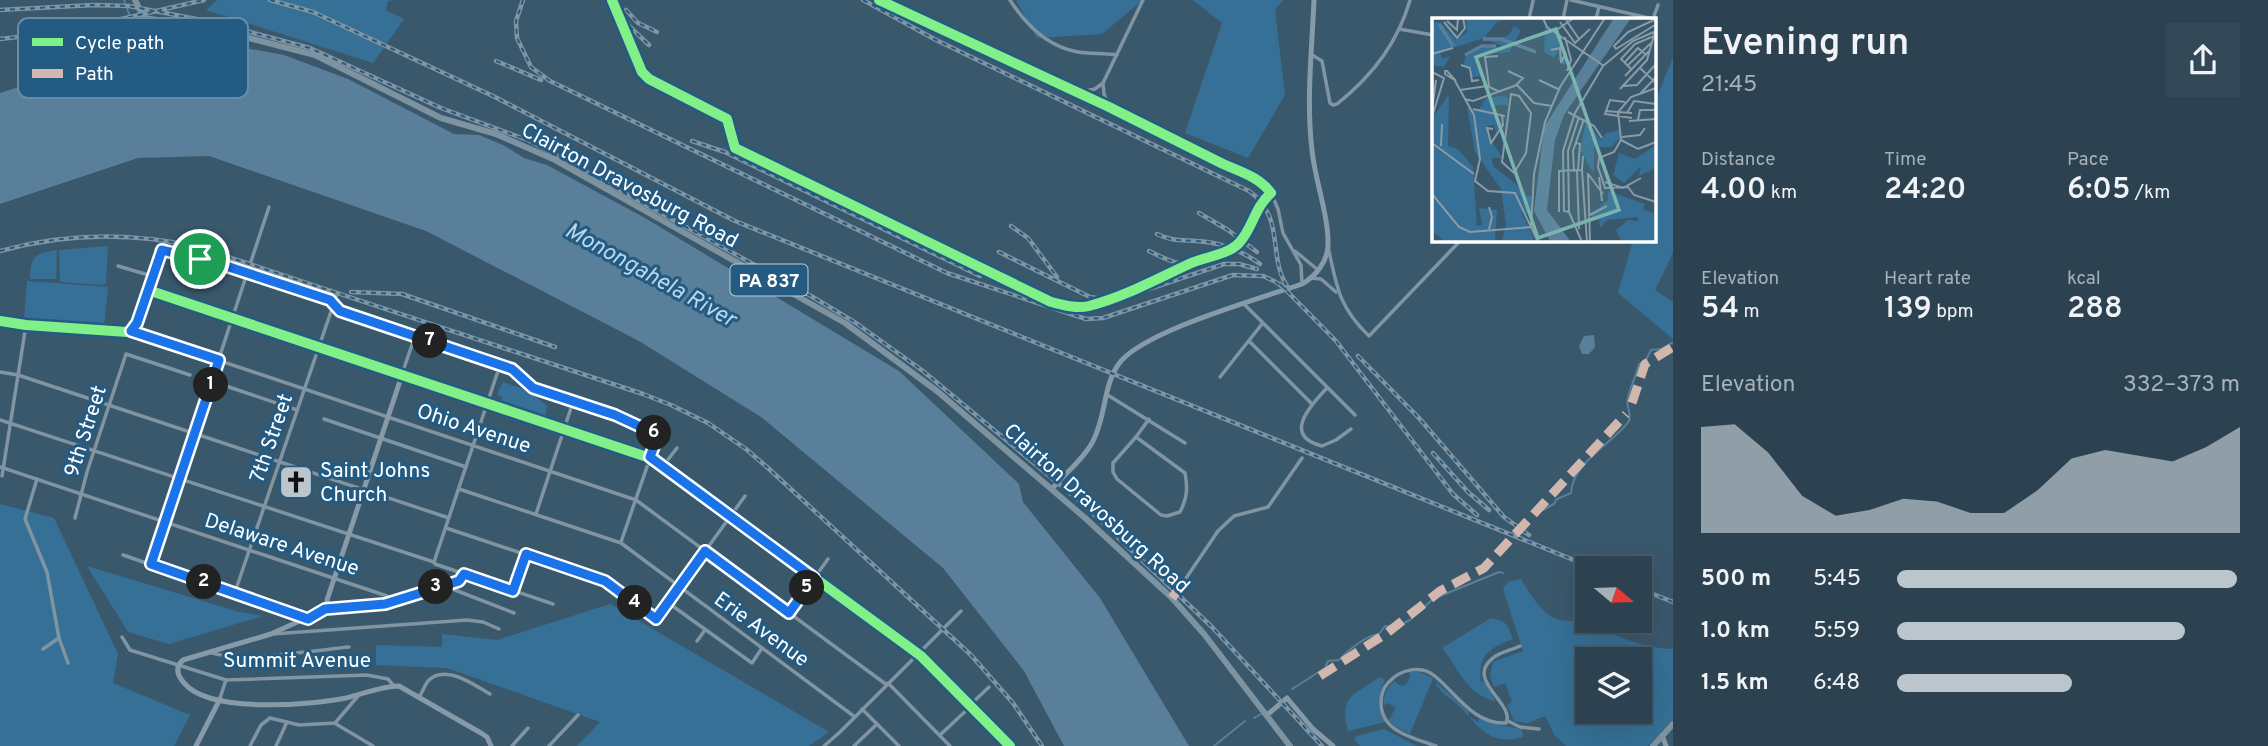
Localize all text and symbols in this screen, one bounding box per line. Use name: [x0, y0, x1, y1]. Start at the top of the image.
legend: [18, 18, 248, 98]
inset map: [1432, 18, 1656, 242]
text: Evening run: [1701, 20, 1909, 69]
button: share: [2166, 23, 2240, 97]
text: Cycle path: [75, 32, 164, 56]
text: Path: [75, 63, 114, 87]
text: 21:45: [1701, 71, 1757, 100]
street label: Clairton Dravosburg Road: [516, 118, 742, 255]
text: Distance: [1701, 148, 1776, 172]
text: Time: [1884, 148, 1927, 172]
text: Pace: [2067, 148, 2109, 172]
text: 4.00: [1701, 172, 1766, 209]
text: 24:20: [1884, 172, 1966, 209]
text: 6:05: [2067, 172, 2130, 209]
text: km: [1766, 181, 1797, 205]
text: /km: [2130, 181, 2170, 205]
water label: Monongahela River: [559, 217, 742, 336]
pin: [170, 229, 230, 289]
icon: arrive: [181, 240, 219, 278]
road number: PA 837: [730, 264, 808, 296]
text: Elevation: [1701, 267, 1779, 291]
text: Heart rate: [1884, 267, 1971, 291]
text: kcal: [2067, 267, 2101, 291]
text: 54: [1701, 291, 1739, 328]
text: 139: [1884, 291, 1932, 328]
text: 288: [2067, 291, 2123, 328]
text: m: [1739, 300, 1760, 324]
text: bpm: [1932, 300, 1974, 324]
pin: 7: [412, 324, 448, 358]
text: 7: [424, 328, 435, 352]
pin: 1: [194, 368, 228, 402]
text: Elevation: [1701, 371, 1796, 400]
text: 332–373 m: [2123, 371, 2240, 400]
text: 1: [207, 372, 214, 396]
street label: 9th Street: [59, 382, 114, 481]
street label: 7th Street: [245, 390, 300, 487]
street label: Ohio Avenue: [413, 398, 534, 461]
pin: 6: [636, 416, 672, 450]
street label: Clairton Dravosburg Road: [997, 418, 1195, 600]
text: 6: [648, 420, 659, 444]
place label: Saint Johns Church: [320, 458, 430, 509]
church icon: Saint Johns Church: [277, 463, 315, 501]
street label: Delaware Avenue: [201, 508, 362, 583]
north arrow: [1575, 556, 1652, 634]
map controls: [1575, 556, 1652, 724]
pin: 2: [186, 564, 222, 600]
text: 500 m: [1701, 565, 1771, 594]
text: 5:45: [1813, 565, 1861, 594]
text: 2: [198, 569, 209, 593]
pin: 3: [418, 570, 453, 604]
pin: 5: [790, 570, 824, 606]
text: 3: [430, 574, 441, 598]
text: 5: [801, 575, 812, 599]
pin: 4: [618, 586, 652, 620]
street label: Erie Avenue: [708, 587, 814, 674]
text: 4: [628, 590, 641, 614]
text: 1.0 km: [1701, 617, 1770, 646]
text: 5:59: [1813, 617, 1860, 646]
button: layers: [1575, 647, 1652, 724]
street label: Summit Avenue: [223, 648, 371, 675]
text: 1.5 km: [1701, 669, 1769, 698]
text: 6:48: [1813, 669, 1860, 698]

